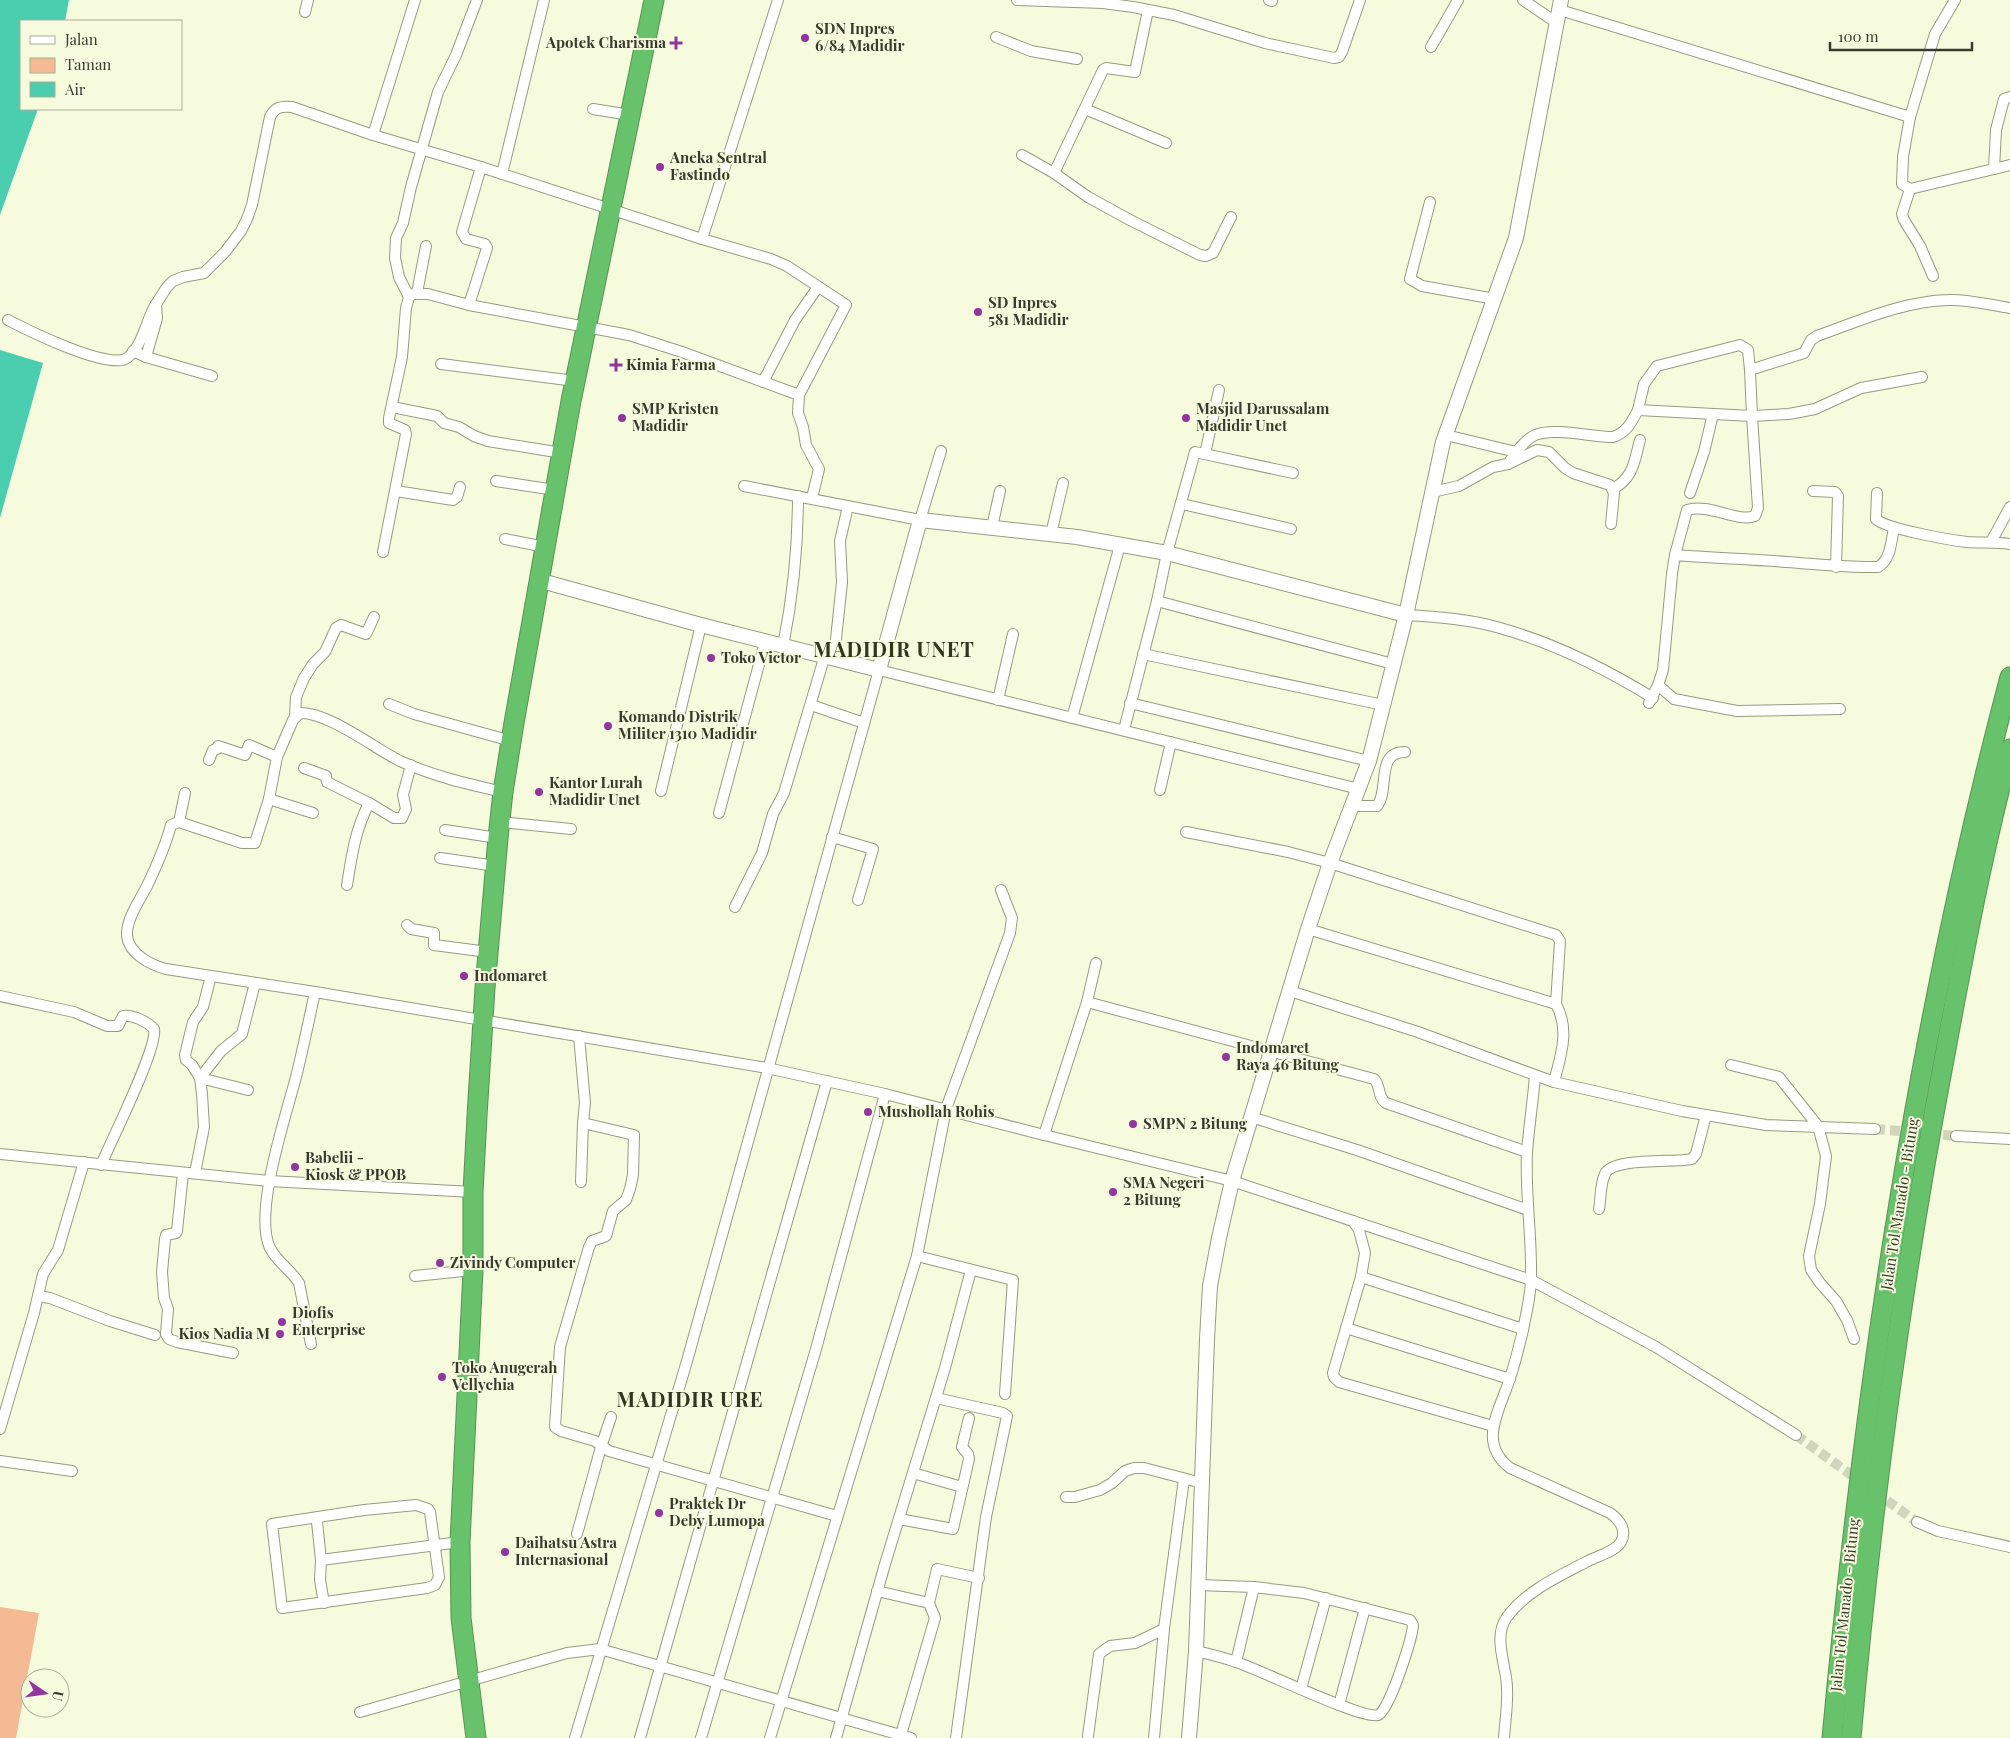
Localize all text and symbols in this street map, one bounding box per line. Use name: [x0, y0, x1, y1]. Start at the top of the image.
place label: SDN Inpres 6/84 Madidir: [815, 18, 905, 55]
legend: [20, 20, 182, 110]
scale bar: [1830, 20, 1972, 52]
text: 100 m: [1838, 26, 1879, 46]
text: Jalan: [64, 29, 98, 49]
place label: Apotek Charisma: [545, 32, 666, 52]
marker: SDN Inpres 6/84 Madidir: [799, 32, 811, 44]
marker: Apotek Charisma: [670, 37, 682, 49]
text: Taman: [65, 54, 111, 74]
text: Air: [64, 79, 86, 99]
place label: Aneka Sentral Fastindo: [669, 147, 767, 184]
marker: Aneka Sentral Fastindo: [654, 161, 666, 173]
place label: SD Inpres 581 Madidir: [988, 292, 1069, 329]
marker: SD Inpres 581 Madidir: [972, 306, 984, 318]
place label: Kimia Farma: [626, 354, 716, 374]
marker: Kimia Farma: [610, 359, 622, 371]
place label: SMP Kristen Madidir: [632, 398, 719, 435]
place label: Masjid Darussalam Madidir Unet: [1196, 398, 1330, 435]
marker: SMP Kristen Madidir: [616, 412, 628, 424]
marker: Masjid Darussalam Madidir Unet: [1180, 412, 1192, 424]
district label: MADIDIR UNET: [813, 635, 975, 662]
place label: Toko Victor: [721, 647, 801, 667]
marker: Toko Victor: [705, 652, 717, 664]
place label: Komando Distrik Militer 1310 Madidir: [618, 706, 757, 743]
marker: Komando Distrik Militer 1310 Madidir: [602, 720, 614, 732]
place label: Kantor Lurah Madidir Unet: [549, 772, 643, 809]
marker: Kantor Lurah Madidir Unet: [533, 786, 545, 798]
place label: Indomaret: [474, 965, 548, 985]
marker: Indomaret: [458, 970, 470, 982]
place label: Indomaret Raya 46 Bitung: [1236, 1037, 1340, 1074]
marker: Indomaret Raya 46 Bitung: [1220, 1051, 1232, 1063]
place label: Mushollah Rohis: [878, 1101, 995, 1121]
marker: Mushollah Rohis: [862, 1106, 874, 1118]
place label: SMPN 2 Bitung: [1143, 1113, 1248, 1133]
street label: Jalan Tol Manado - Bitung: [1875, 1116, 1923, 1292]
marker: SMPN 2 Bitung: [1127, 1118, 1139, 1130]
place label: Babelii - Kiosk & PPOB: [305, 1147, 406, 1184]
marker: Babelii - Kiosk & PPOB: [289, 1161, 301, 1173]
place label: SMA Negeri 2 Bitung: [1123, 1172, 1205, 1209]
marker: SMA Negeri 2 Bitung: [1107, 1186, 1119, 1198]
place label: Zivindy Computer: [450, 1252, 576, 1272]
marker: Zivindy Computer: [434, 1257, 446, 1269]
place label: Diofis Enterprise: [292, 1302, 366, 1339]
marker: Diofis Enterprise: [276, 1316, 288, 1328]
place label: Kios Nadia M: [179, 1323, 270, 1343]
marker: Kios Nadia M: [274, 1328, 286, 1340]
place label: Toko Anugerah Vellychia: [451, 1357, 557, 1394]
marker: Toko Anugerah Vellychia: [436, 1371, 448, 1383]
district label: MADIDIR URE: [617, 1385, 763, 1412]
place label: Praktek Dr Deby Lumopa: [669, 1493, 765, 1530]
marker: Praktek Dr Deby Lumopa: [653, 1507, 665, 1519]
street label: Jalan Tol Manado - Bitung: [1825, 1517, 1863, 1693]
place label: Daihatsu Astra Internasional: [515, 1532, 617, 1569]
marker: Daihatsu Astra Internasional: [499, 1546, 511, 1558]
north arrow: [20, 1668, 70, 1718]
text: U: [48, 1689, 68, 1703]

